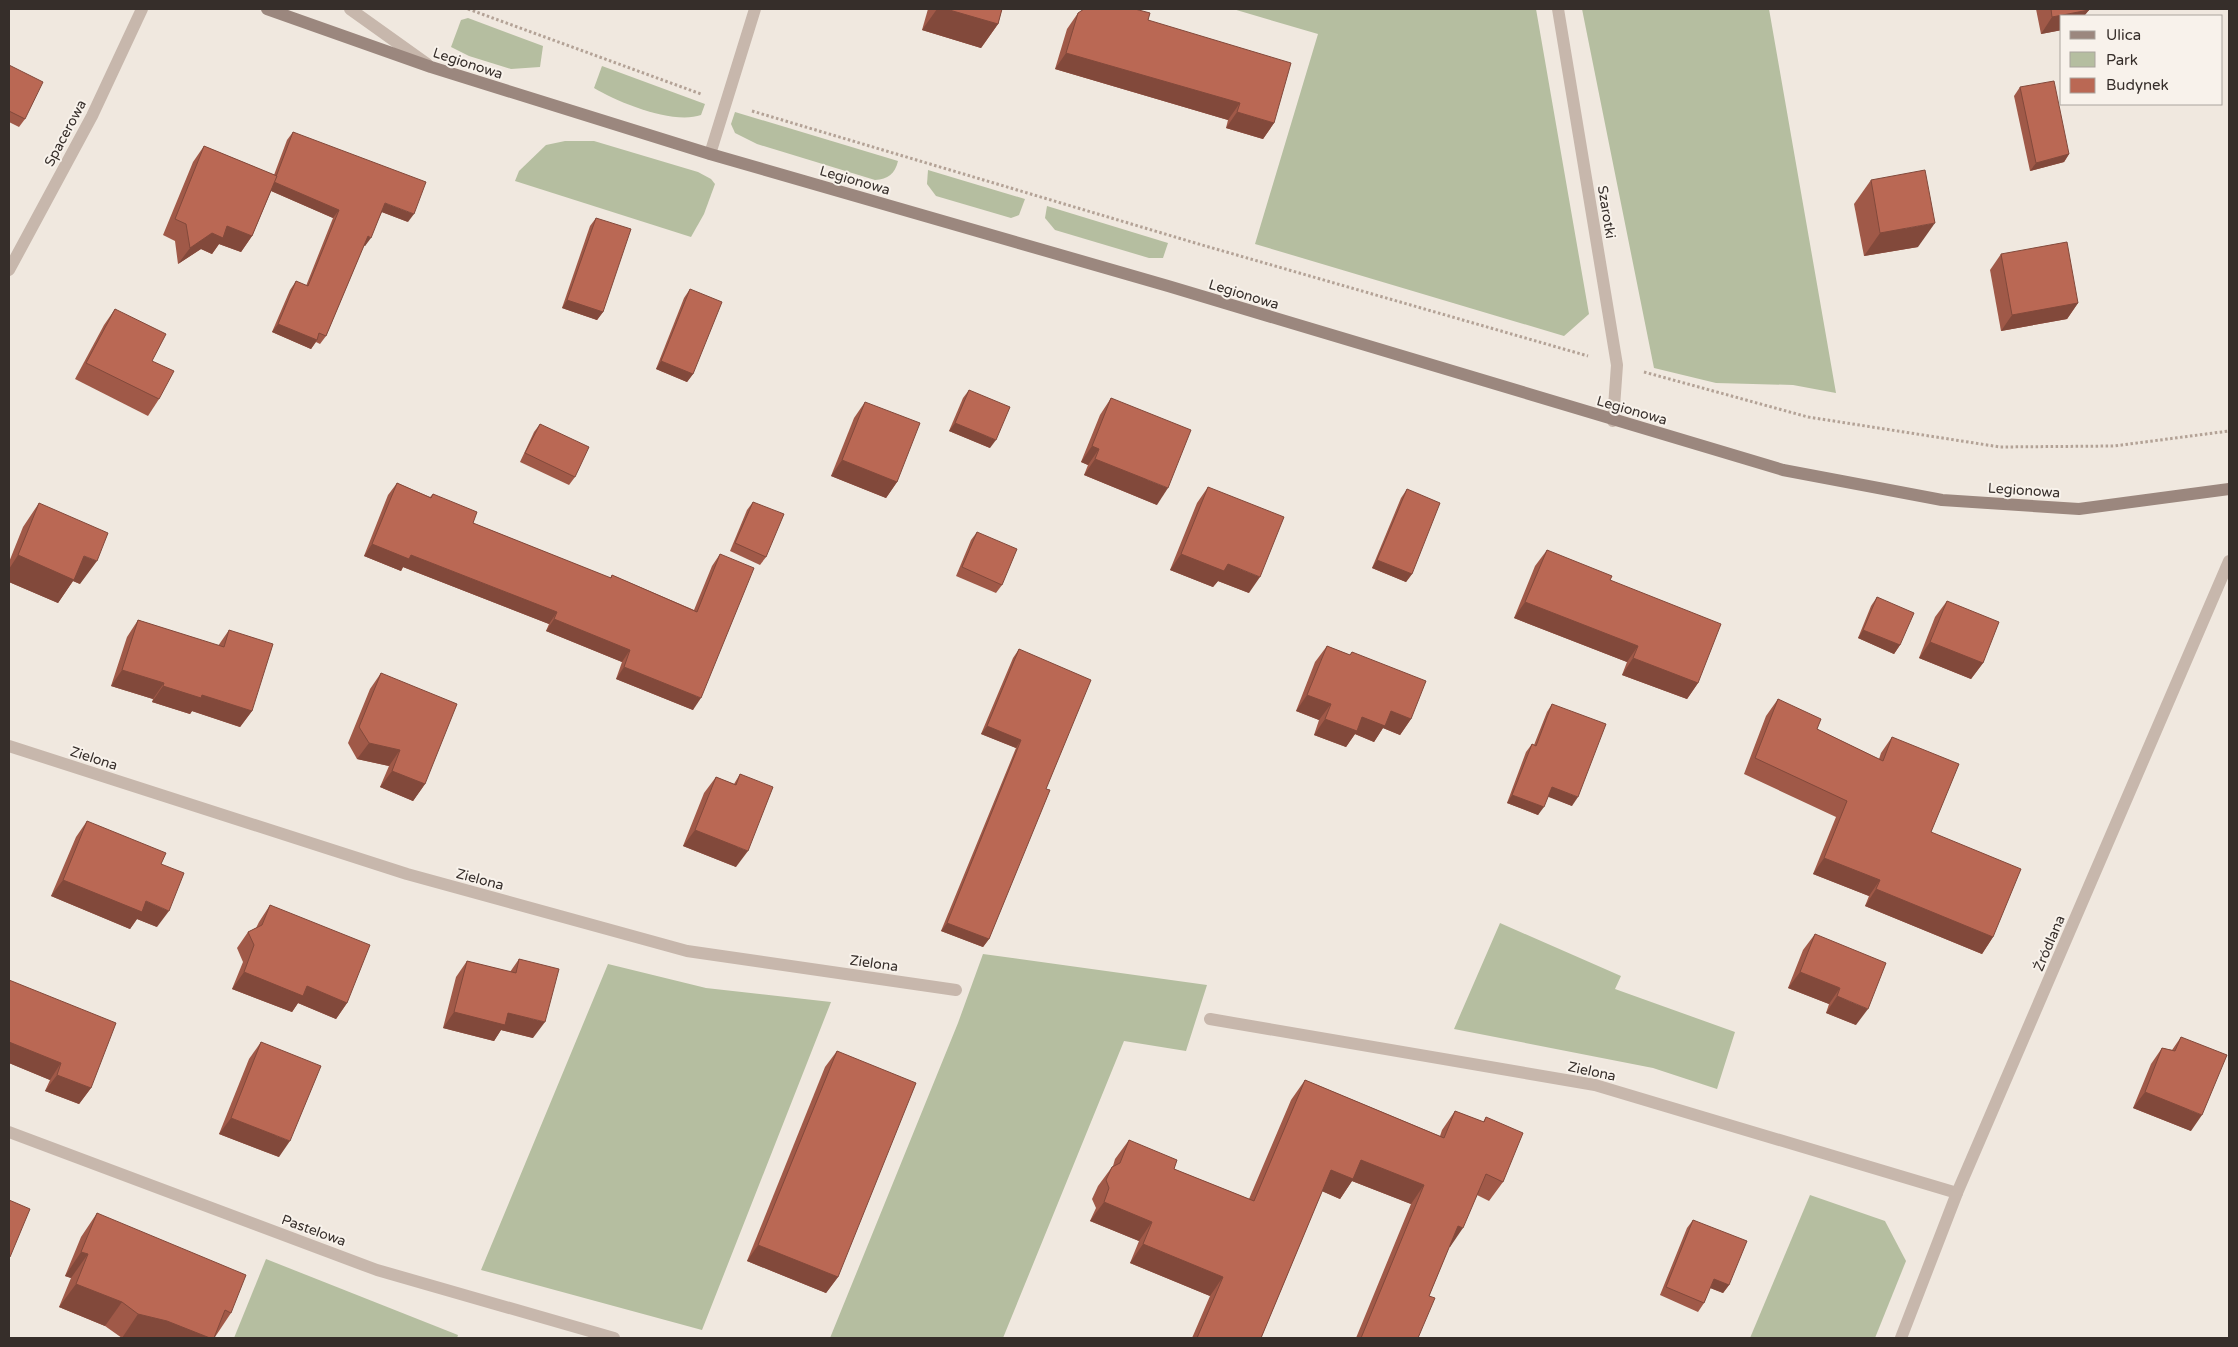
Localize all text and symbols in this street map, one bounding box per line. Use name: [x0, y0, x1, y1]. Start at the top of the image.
legend: [2060, 15, 2223, 105]
text: Ulica: [2106, 26, 2141, 44]
street label: Legionowa: [431, 44, 505, 83]
text: Park: [2106, 51, 2138, 69]
text: Budynek: [2106, 76, 2169, 94]
street label: Spacerowa: [41, 97, 90, 169]
street label: Legionowa: [818, 162, 892, 199]
street label: Szarotki: [1594, 184, 1619, 240]
street label: Legionowa: [1207, 276, 1281, 313]
street label: Legionowa: [1595, 392, 1669, 429]
street label: Legionowa: [1987, 479, 2061, 502]
street label: Zielona: [68, 743, 120, 774]
street label: Zielona: [454, 865, 506, 894]
street label: Źródlana: [2030, 913, 2069, 974]
street label: Zielona: [849, 952, 899, 975]
street label: Zielona: [1566, 1058, 1617, 1085]
street label: Pastelowa: [279, 1211, 348, 1250]

